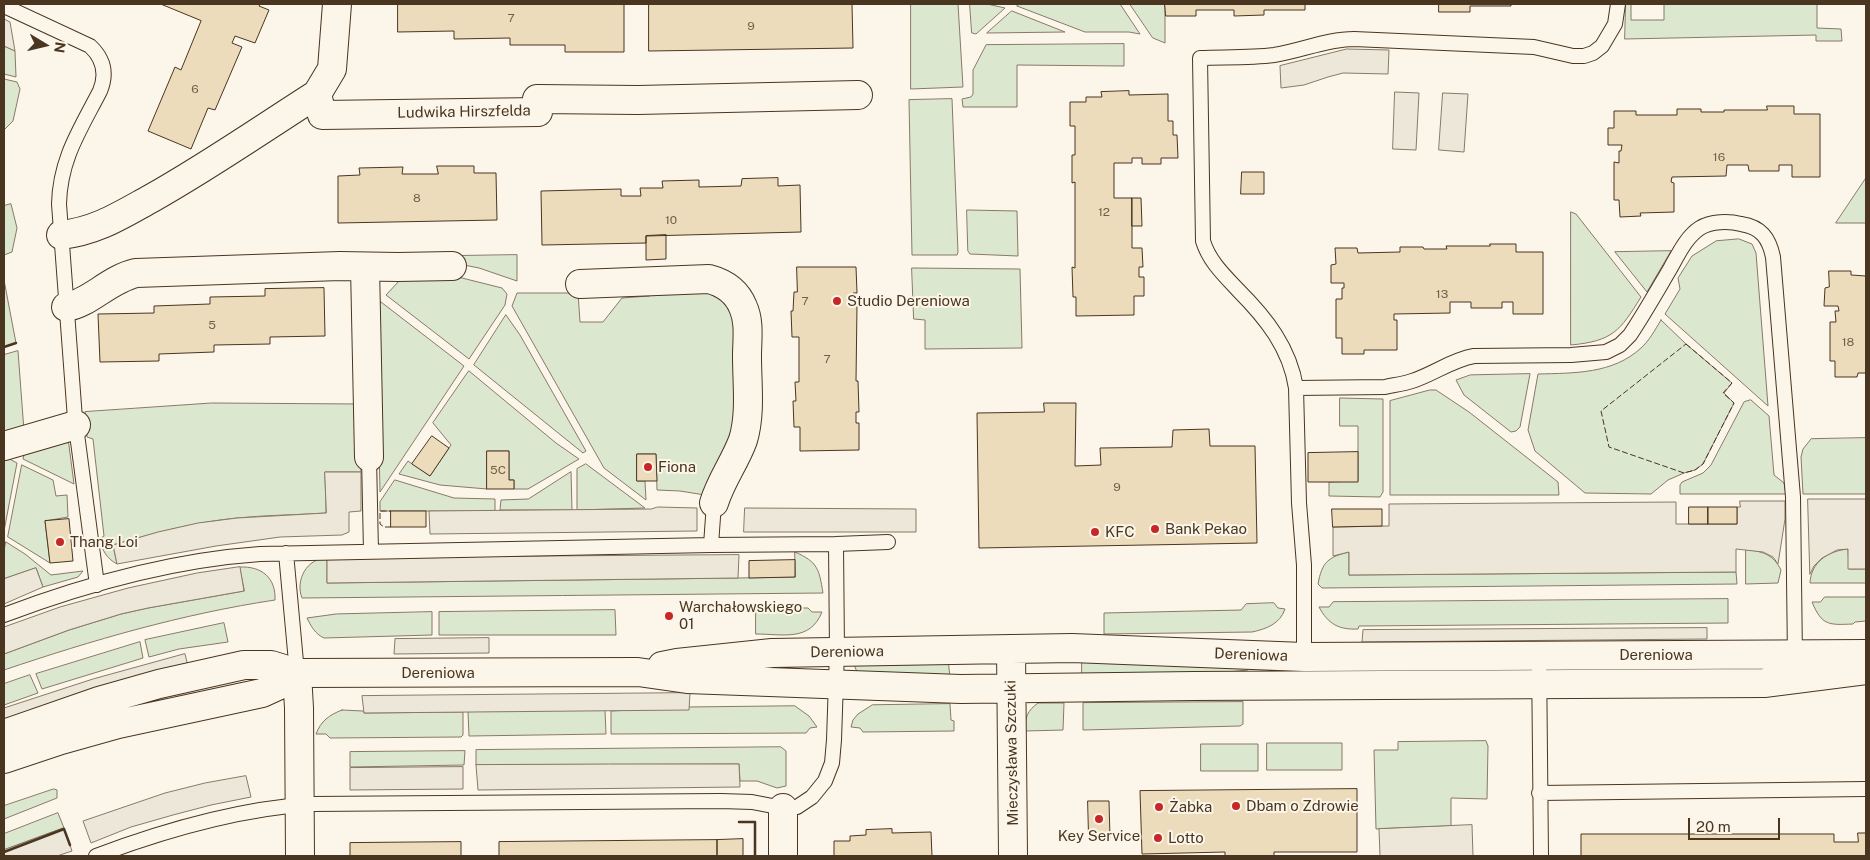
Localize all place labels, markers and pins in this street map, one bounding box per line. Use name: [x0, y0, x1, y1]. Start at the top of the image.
place label: Studio Dereniowa: [847, 292, 970, 310]
marker: Studio Dereniowa: [831, 295, 843, 307]
place label: Fiona: [658, 458, 696, 476]
marker: Fiona: [642, 461, 654, 473]
place label: Bank Pekao: [1165, 520, 1247, 538]
place label: KFC: [1105, 523, 1134, 541]
marker: Bank Pekao: [1149, 523, 1161, 535]
marker: KFC: [1089, 526, 1101, 538]
place label: Thang Loi: [70, 533, 138, 551]
marker: Thang Loi: [54, 536, 66, 548]
place label: Warchałowskiego 01: [679, 598, 802, 633]
marker: Warchałowskiego 01: [663, 610, 675, 622]
place label: Dbam o Zdrowie: [1246, 797, 1359, 815]
place label: Żabka: [1169, 798, 1212, 816]
marker: Dbam o Zdrowie: [1230, 800, 1242, 812]
marker: Żabka: [1153, 801, 1165, 813]
marker: Key Service: [1093, 813, 1105, 825]
place label: Key Service: [1058, 827, 1140, 845]
place label: Lotto: [1168, 829, 1204, 847]
marker: Lotto: [1152, 832, 1164, 844]

